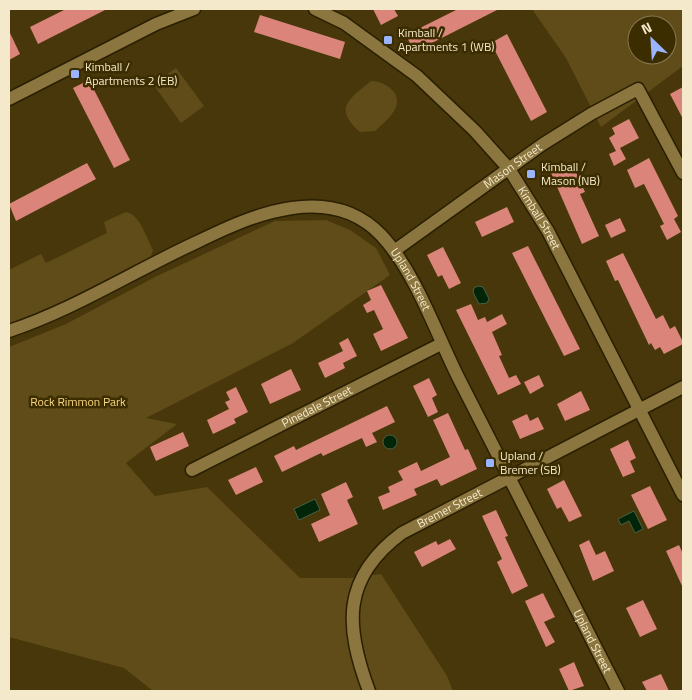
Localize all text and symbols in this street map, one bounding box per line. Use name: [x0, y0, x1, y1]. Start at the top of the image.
north arrow: [627, 15, 677, 65]
text: N: [637, 16, 655, 39]
place label: Kimball / Apartments 1 (WB): [398, 23, 495, 56]
marker: Kimball / Apartments 1 (WB): [382, 34, 394, 46]
place label: Kimball / Apartments 2 (EB): [85, 57, 178, 90]
marker: Kimball / Apartments 2 (EB): [69, 68, 81, 80]
street label: Mason Street: [479, 137, 546, 193]
place label: Kimball / Mason (NB): [541, 157, 600, 190]
marker: Kimball / Mason (NB): [525, 168, 537, 180]
street label: Kimball Street: [513, 182, 566, 254]
street label: Upland Street: [386, 244, 437, 314]
street label: Pinedale Street: [278, 380, 356, 432]
park label: Rock Rimmon Park: [30, 392, 126, 411]
place label: Upland / Bremer (SB): [500, 446, 561, 479]
marker: Upland / Bremer (SB): [484, 457, 496, 469]
street label: Bremer Street: [413, 483, 486, 533]
street label: Upland Street: [568, 606, 617, 677]

